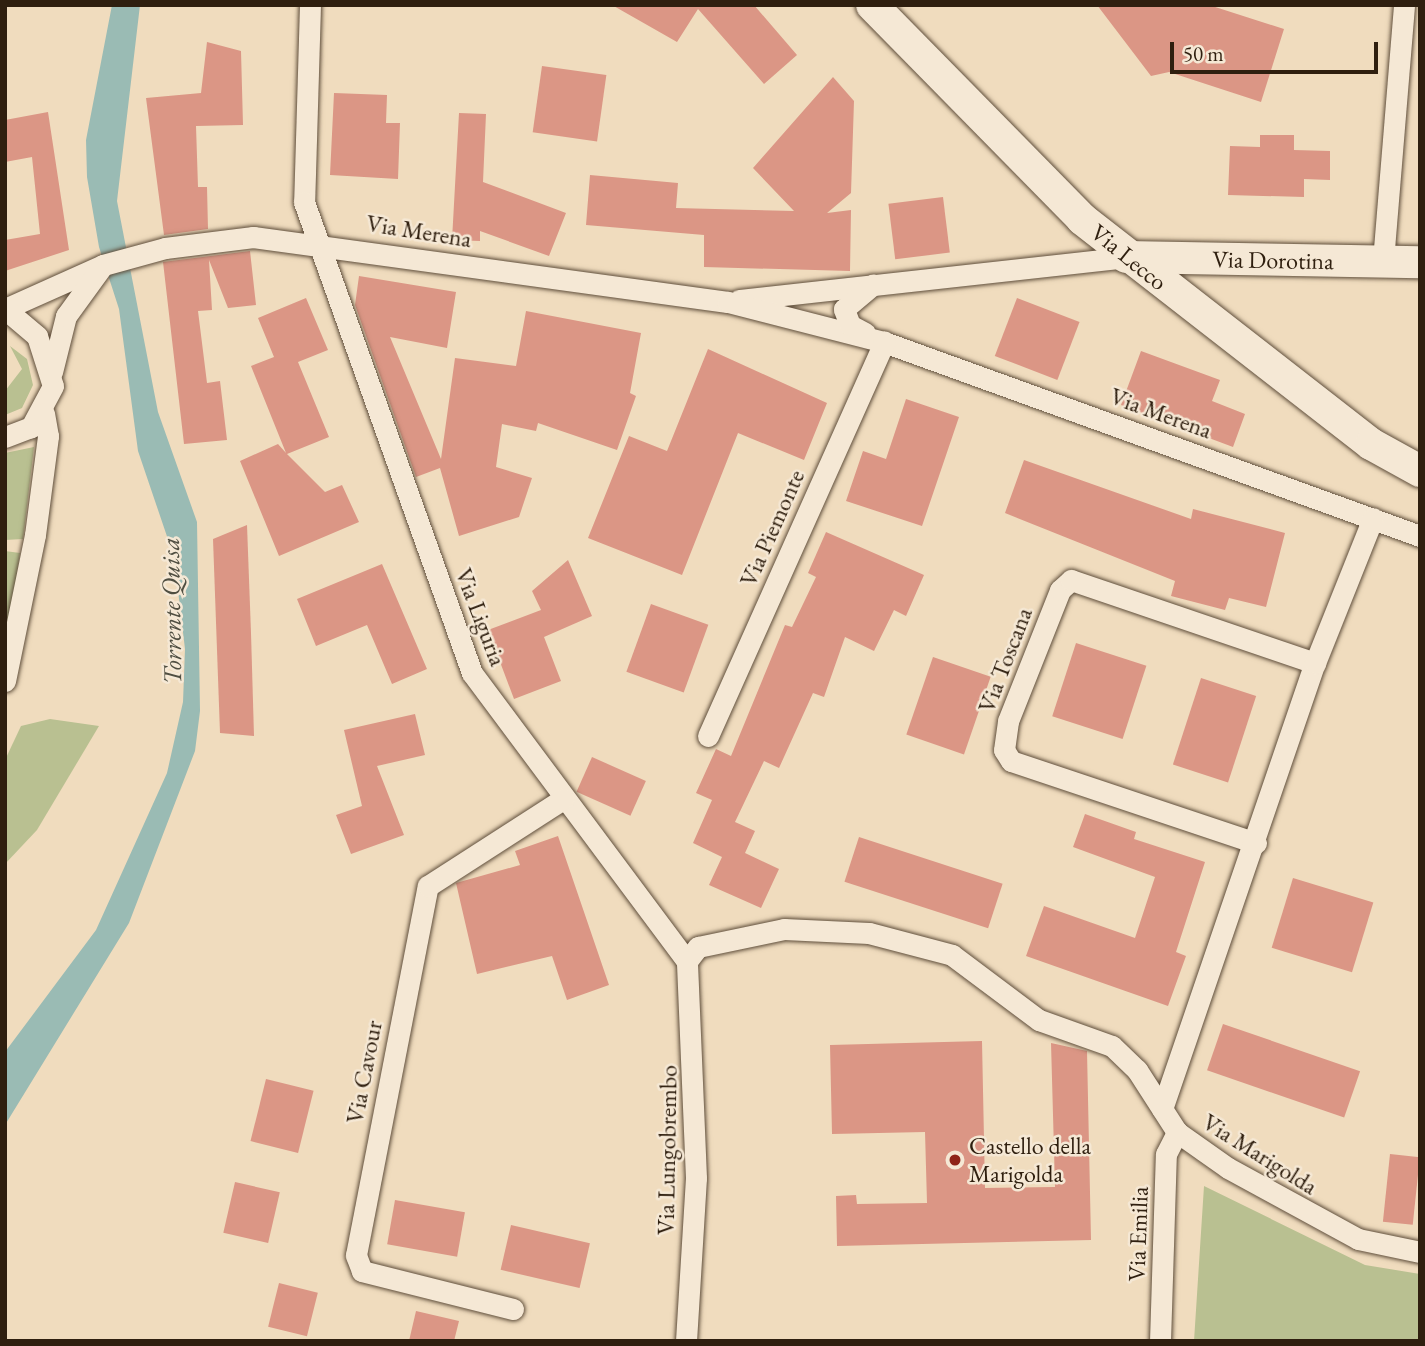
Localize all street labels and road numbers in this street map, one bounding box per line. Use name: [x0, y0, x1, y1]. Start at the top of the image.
street label: Via Merena: [364, 208, 474, 254]
street label: Via Lecco: [1085, 218, 1173, 296]
street label: Via Dorotina: [1212, 245, 1334, 275]
street label: Via Merena: [1106, 381, 1216, 445]
street label: Via Piemonte: [734, 465, 810, 591]
street label: Via Liguria: [449, 564, 513, 670]
street label: Via Toscana: [972, 603, 1038, 717]
street label: Via Cavour: [340, 1018, 388, 1126]
street label: Via Lungobrembo: [651, 1065, 683, 1235]
street label: Via Marigolda: [1197, 1107, 1323, 1201]
street label: Via Emilia: [1122, 1186, 1154, 1282]

